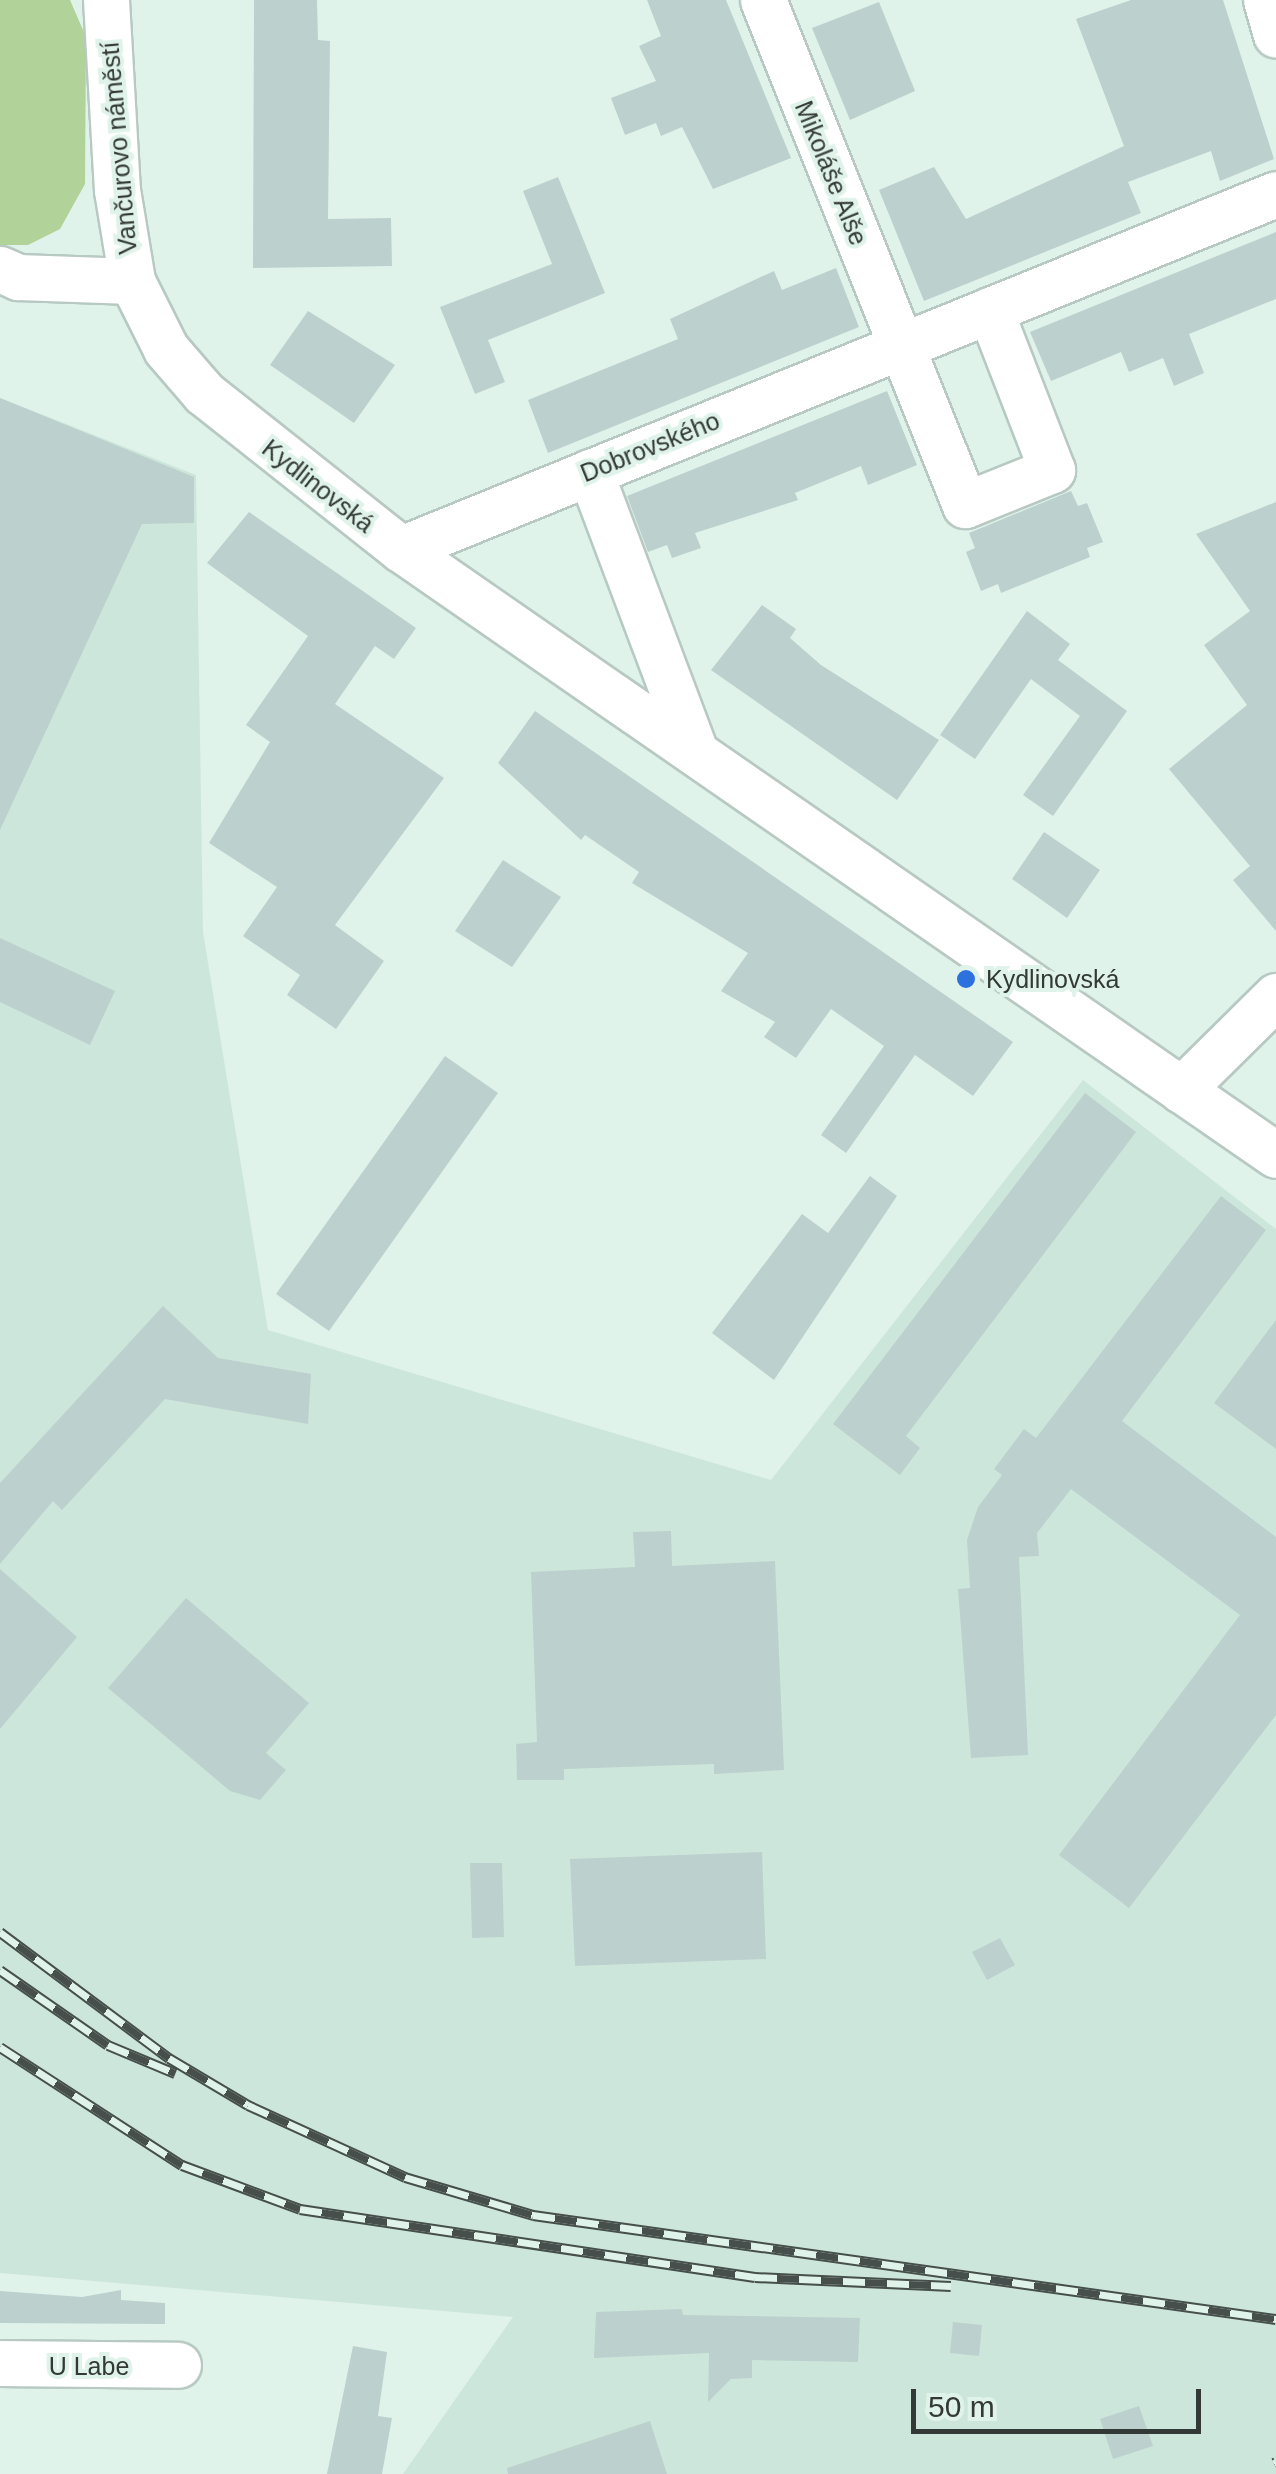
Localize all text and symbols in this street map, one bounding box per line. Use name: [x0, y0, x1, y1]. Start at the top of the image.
street label: Vančurovo náměstí: [95, 40, 143, 256]
street label: Mikoláše Alše: [788, 96, 874, 250]
street label: Dobrovského: [576, 406, 724, 488]
street label: Kydlinovská: [256, 433, 380, 539]
place label: Kydlinovská: [986, 964, 1119, 994]
marker: Kydlinovská: [955, 968, 977, 990]
street label: U Labe: [49, 2351, 129, 2381]
scale bar: [916, 2369, 1206, 2431]
text: 50 m: [928, 2390, 995, 2423]

